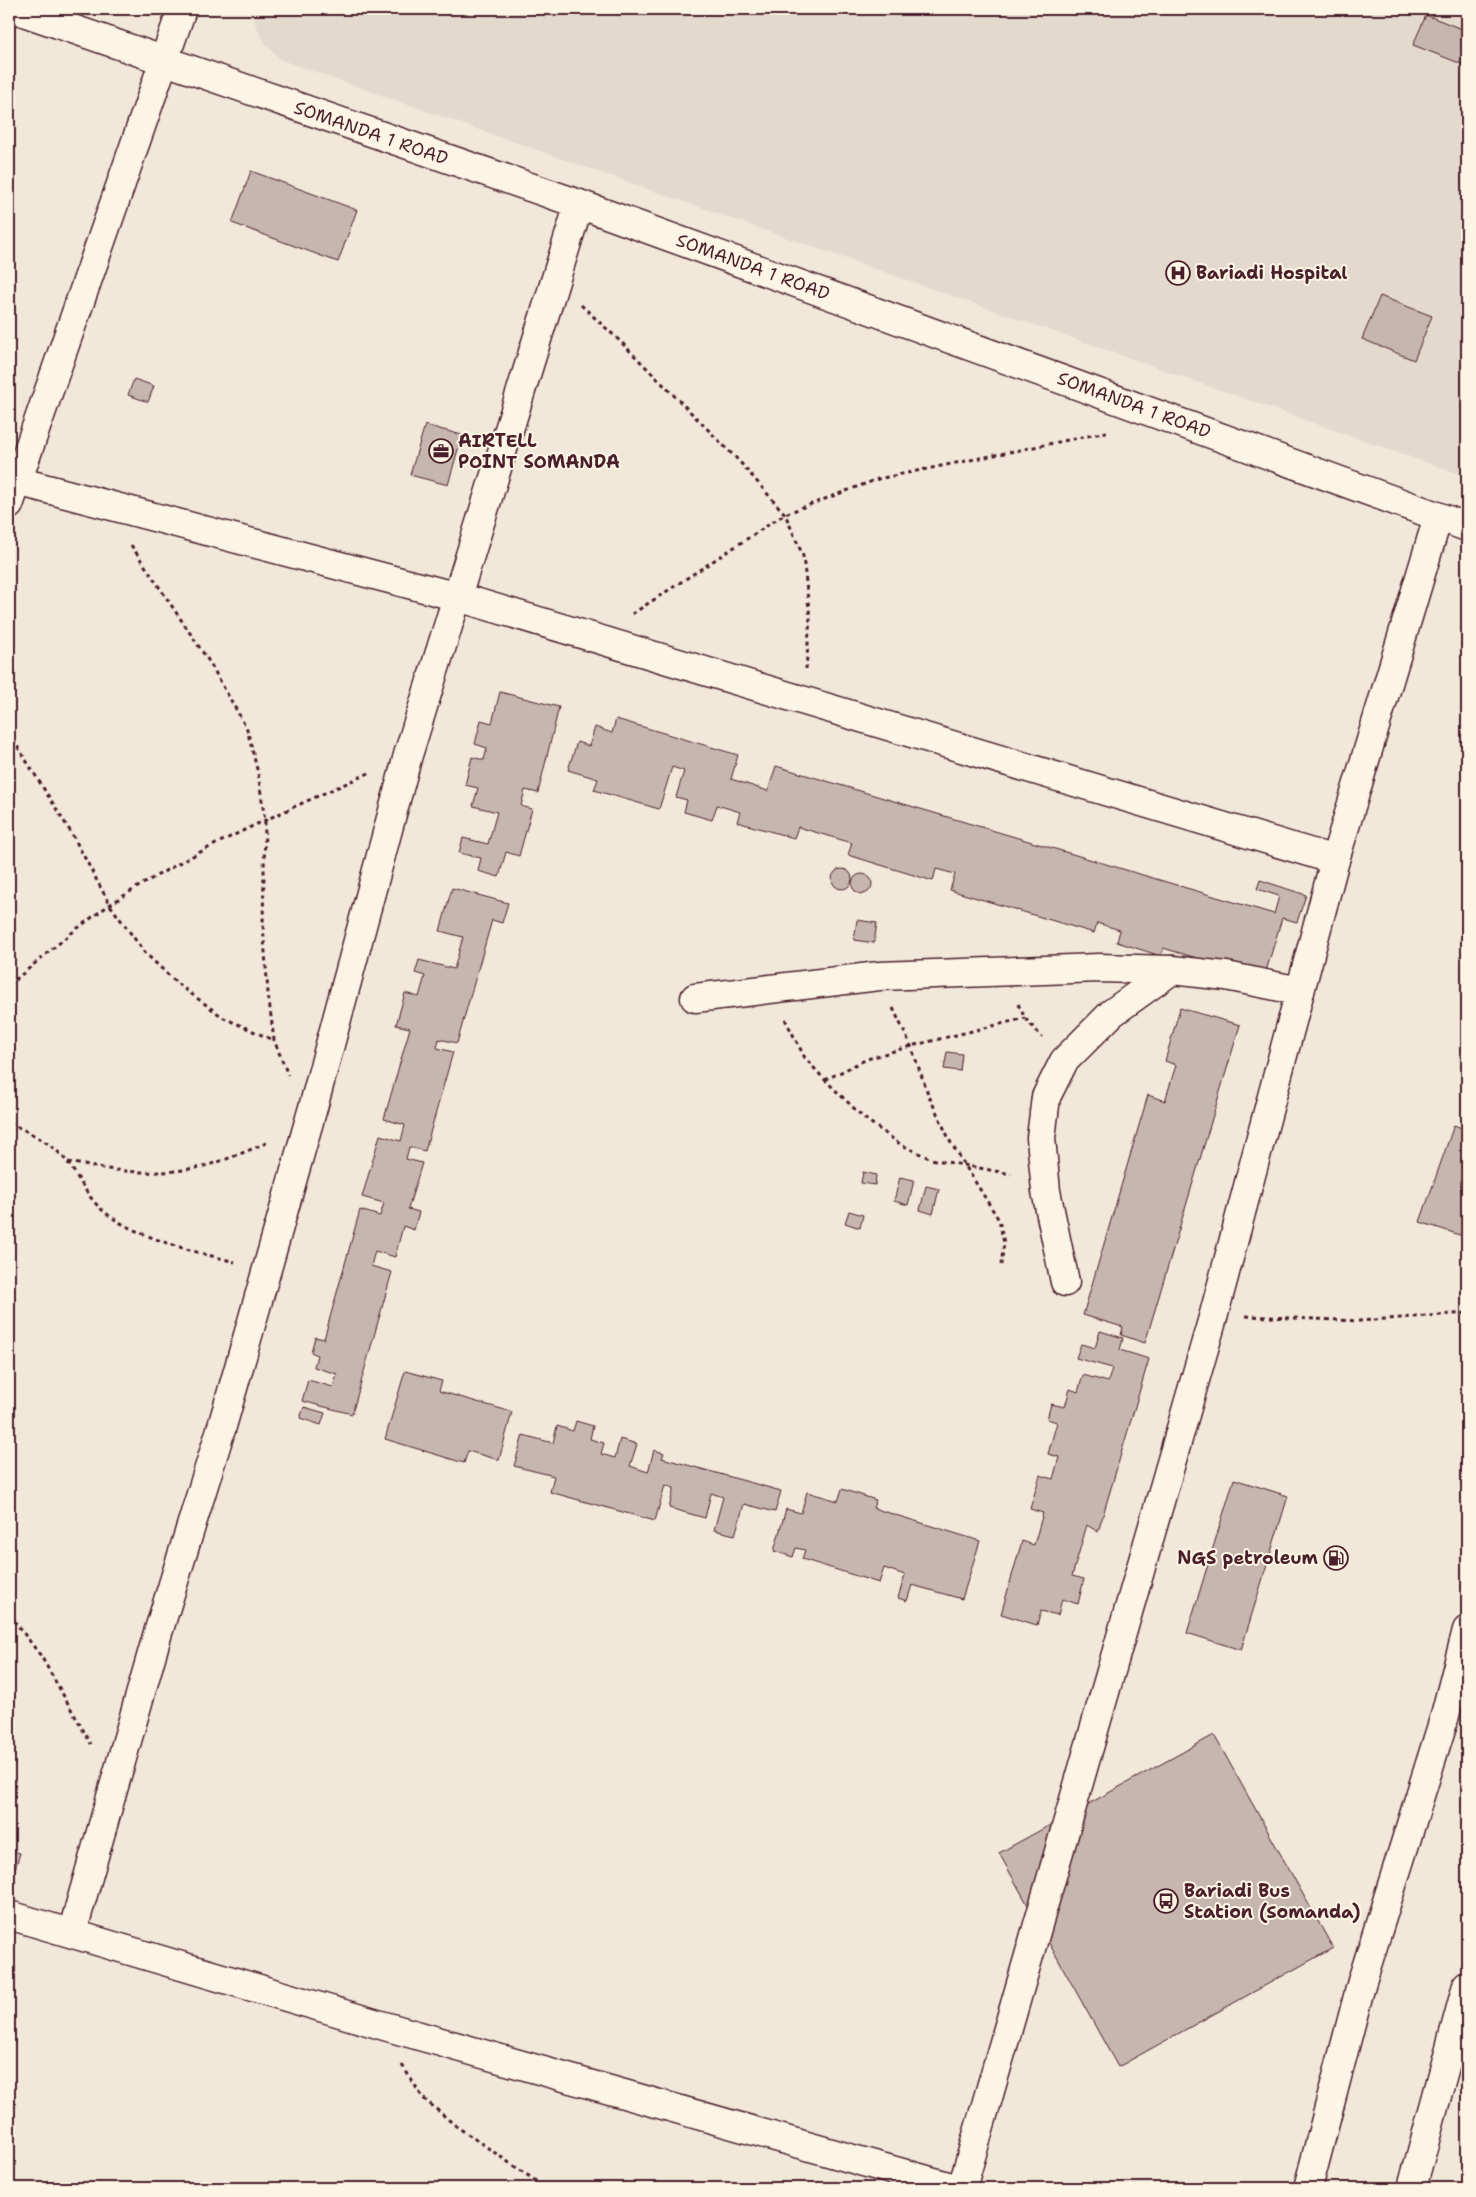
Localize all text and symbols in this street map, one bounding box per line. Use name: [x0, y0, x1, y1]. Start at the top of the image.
street label: SOMANDA 1 ROAD: [291, 95, 451, 171]
street label: SOMANDA 1 ROAD: [673, 228, 833, 306]
hospital icon: Bariadi Hospital: [1165, 260, 1191, 286]
place label: Bariadi Hospital: [1196, 261, 1348, 285]
street label: SOMANDA 1 ROAD: [1054, 366, 1214, 444]
place label: AIRTELL POINT SOMANDA: [458, 429, 620, 474]
office icon: AIRTELL POINT SOMANDA: [428, 438, 454, 464]
fuel station icon: NGS petroleum: [1323, 1545, 1349, 1571]
place label: NGS petroleum: [1177, 1546, 1319, 1570]
place label: Bariadi Bus Station (Somanda): [1184, 1879, 1360, 1924]
bus stop icon: Bariadi Bus Station (Somanda): [1153, 1888, 1179, 1914]

